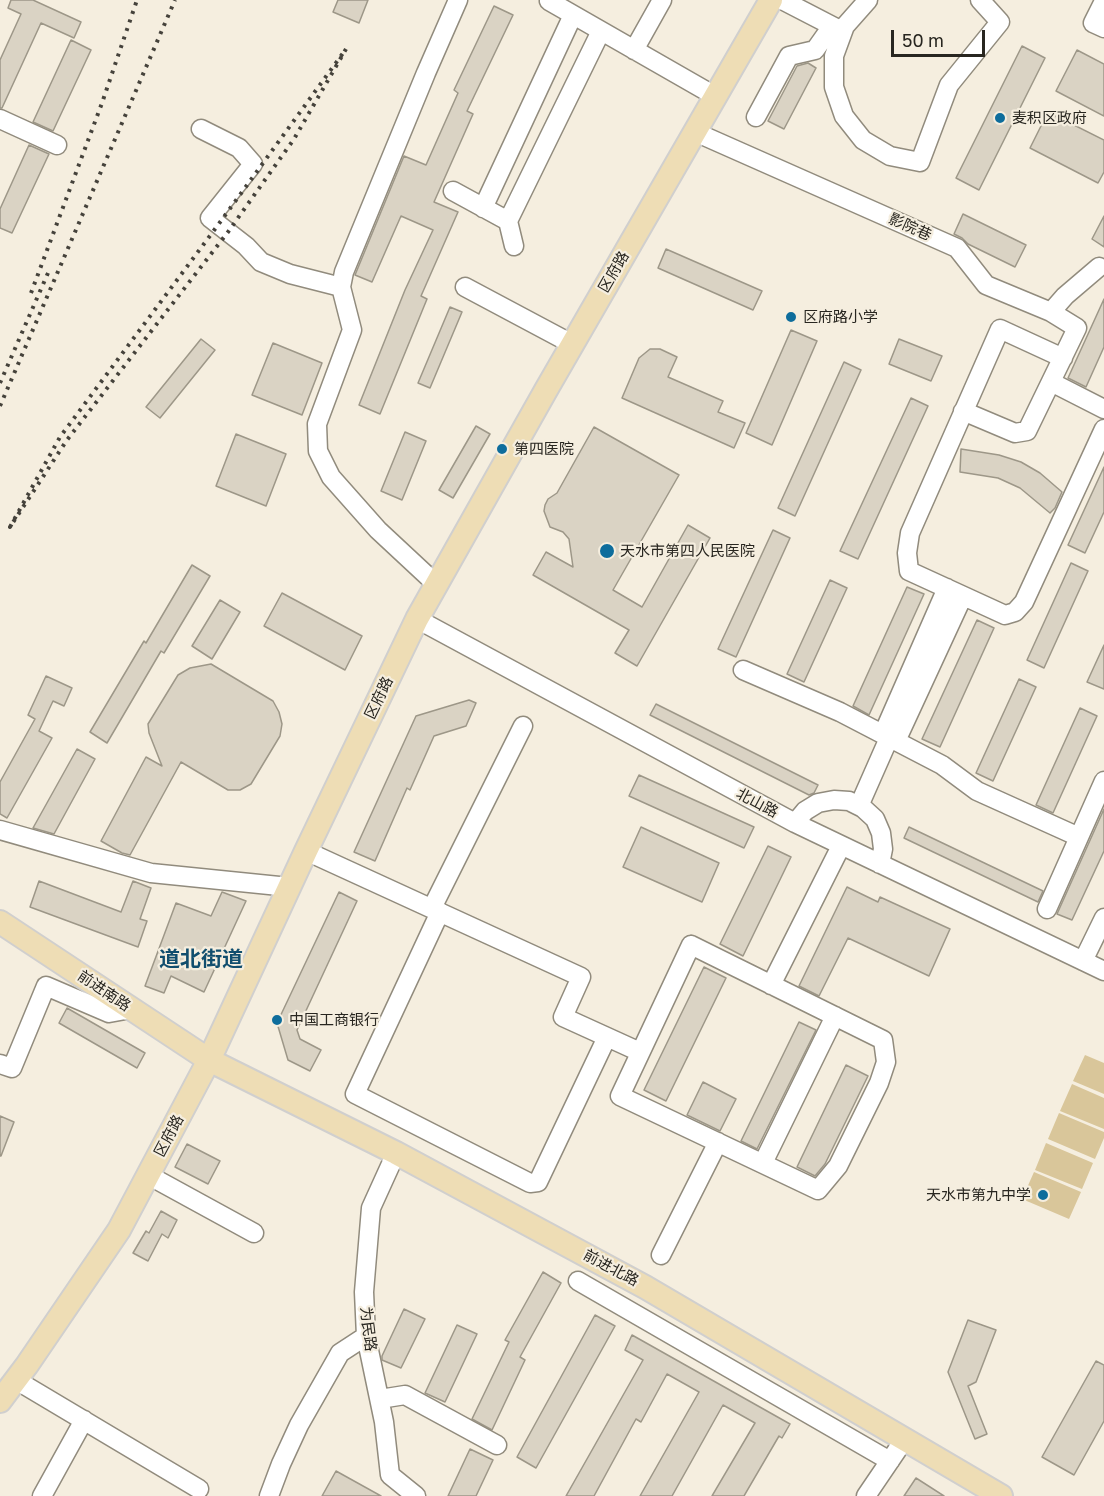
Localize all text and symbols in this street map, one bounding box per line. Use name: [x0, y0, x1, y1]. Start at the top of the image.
scale bar: [894, 18, 988, 56]
text: 50 m: [902, 29, 944, 51]
place label: 麦积区政府: [1012, 109, 1087, 127]
marker: 麦积区政府: [993, 111, 1007, 125]
street label: 影院巷: [886, 210, 934, 244]
street label: 区府路: [595, 248, 633, 296]
place label: 区府路小学: [803, 308, 878, 326]
marker: 区府路小学: [784, 310, 798, 324]
place label: 第四医院: [514, 440, 574, 458]
marker: 第四医院: [495, 442, 509, 456]
marker: 天水市第四人民医院: [598, 542, 616, 560]
place label: 天水市第四人民医院: [620, 542, 755, 560]
street label: 区府路: [361, 674, 397, 722]
street label: 北山路: [733, 784, 781, 822]
district label: 道北街道: [159, 946, 243, 972]
street label: 前进南路: [74, 967, 134, 1015]
place label: 中国工商银行: [289, 1011, 379, 1029]
marker: 中国工商银行: [270, 1013, 284, 1027]
street label: 区府路: [150, 1112, 188, 1160]
place label: 天水市第九中学: [926, 1186, 1031, 1204]
marker: 天水市第九中学: [1036, 1188, 1050, 1202]
street label: 前进北路: [580, 1246, 642, 1290]
street label: 为民路: [356, 1306, 380, 1352]

